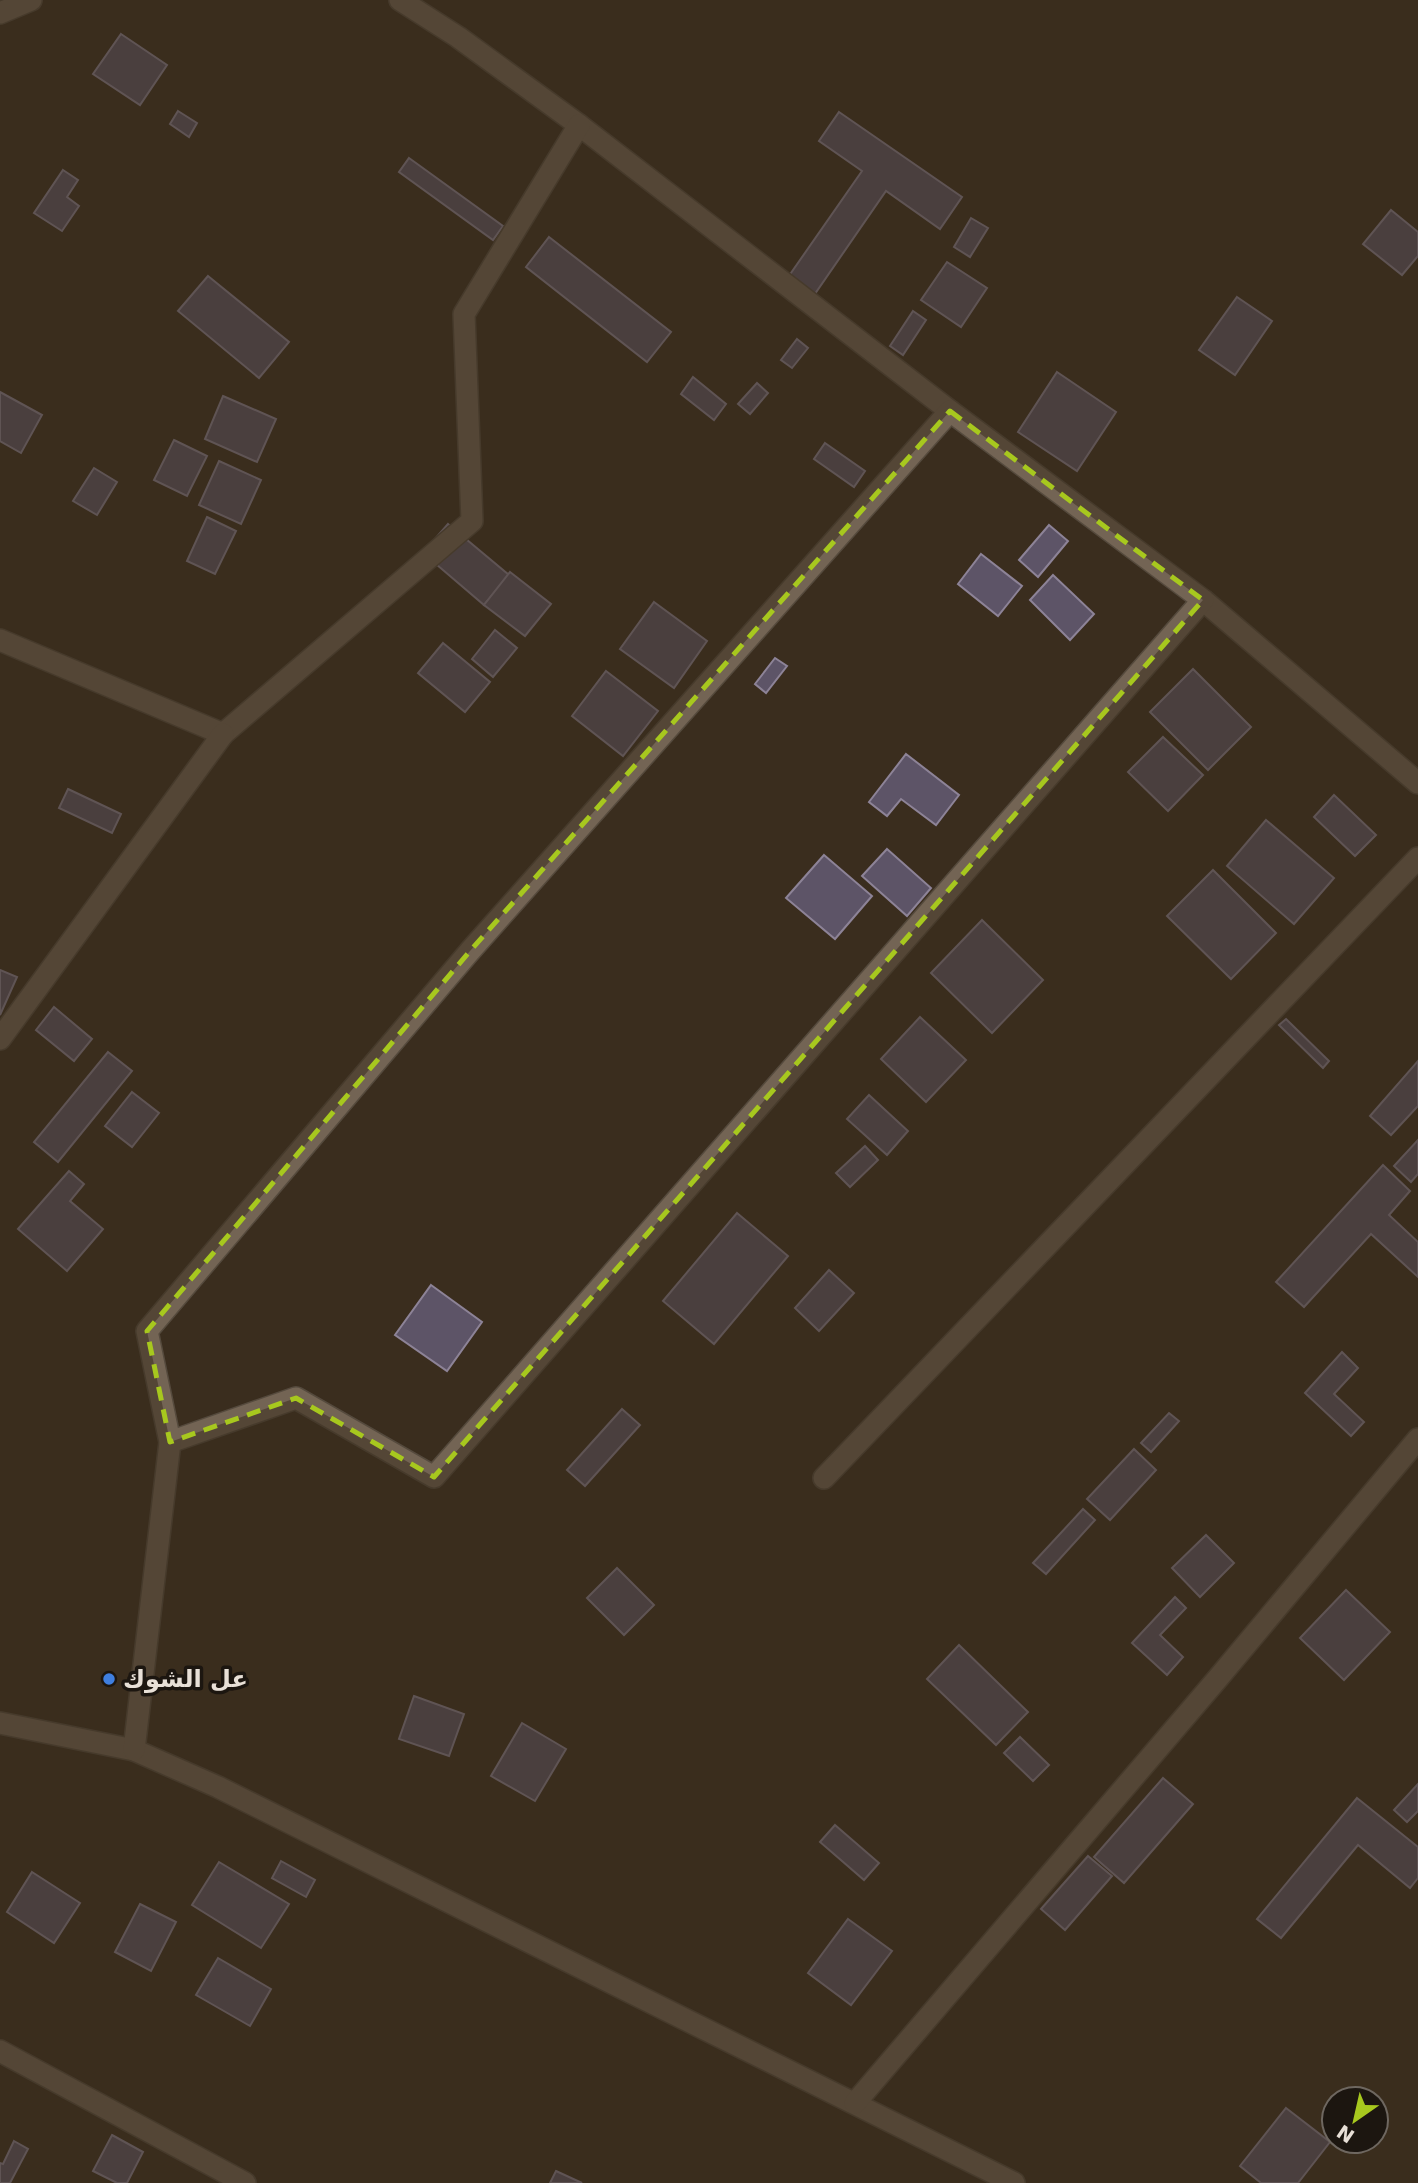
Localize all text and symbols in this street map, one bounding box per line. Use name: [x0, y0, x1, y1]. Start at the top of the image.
place label: عل الشوك: [123, 1665, 248, 1693]
marker: عل الشوك: [101, 1671, 117, 1687]
north arrow: [1320, 2085, 1390, 2155]
text: N: [1333, 2121, 1358, 2148]

